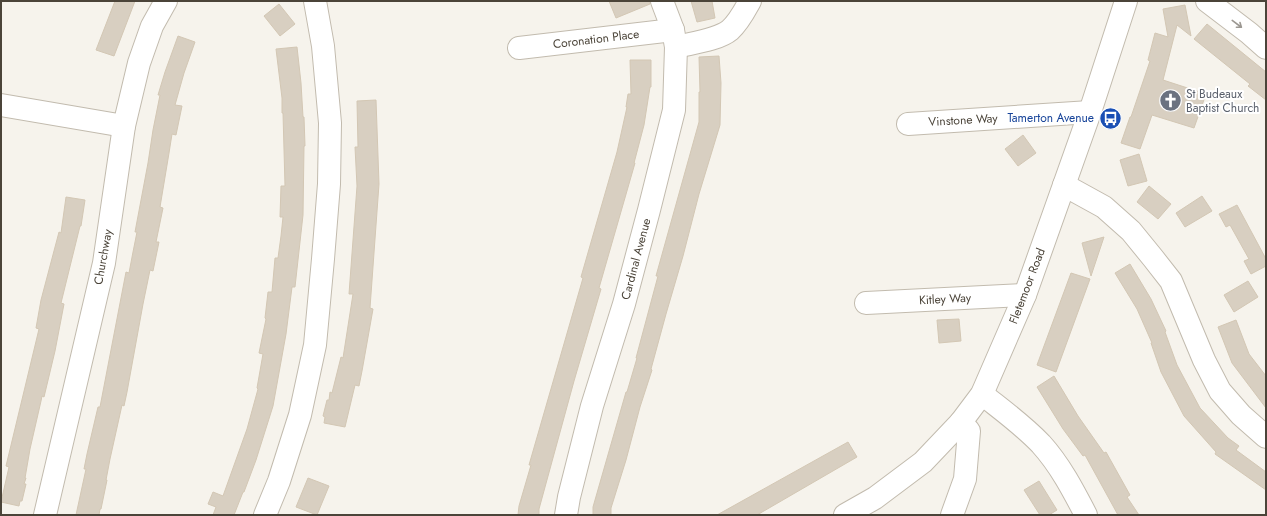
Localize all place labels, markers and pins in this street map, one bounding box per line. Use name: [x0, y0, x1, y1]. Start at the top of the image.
place label: St Budeaux Baptist Church: [1186, 85, 1259, 117]
church icon: St Budeaux Baptist Church: [1157, 88, 1183, 114]
bus stop icon: Tamerton Avenue: [1097, 105, 1123, 131]
place label: Tamerton Avenue: [1007, 109, 1094, 127]

